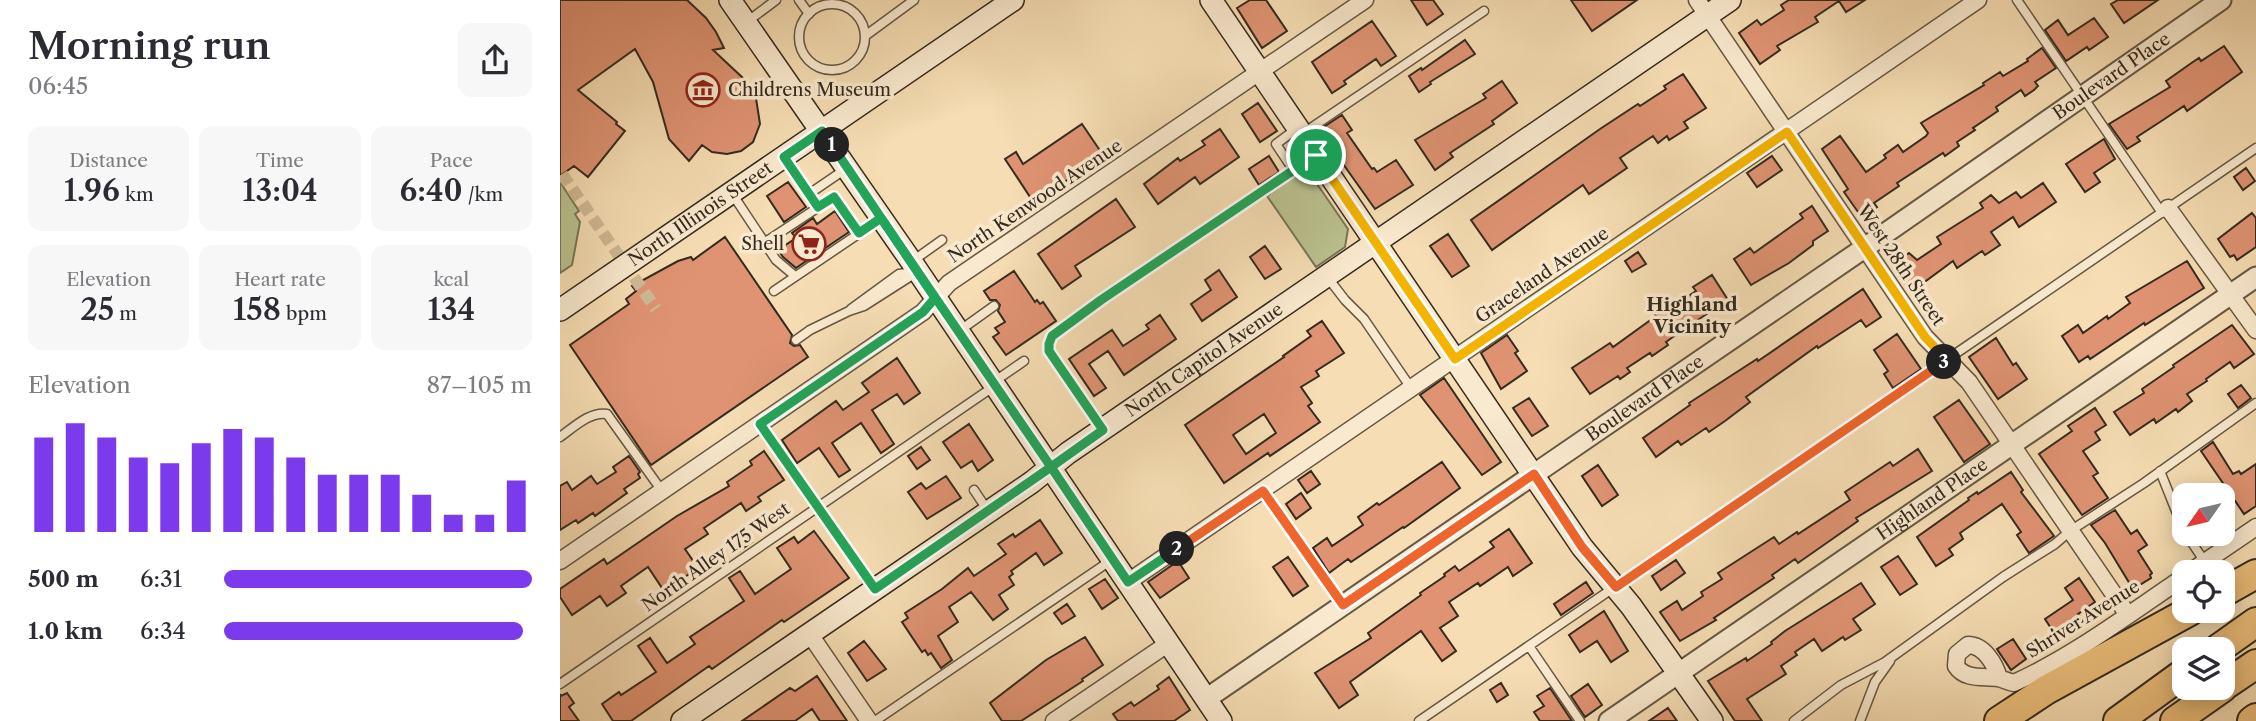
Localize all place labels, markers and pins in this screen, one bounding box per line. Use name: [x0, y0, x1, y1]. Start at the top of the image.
museum icon: Childrens Museum: [684, 71, 722, 109]
place label: Childrens Museum: [728, 79, 891, 101]
pin: [1286, 125, 1346, 185]
pin: 1: [814, 128, 850, 162]
supermarket icon: Shell: [790, 225, 828, 263]
place label: Shell: [741, 233, 784, 255]
pin: 3: [1926, 344, 1962, 380]
pin: 2: [1160, 532, 1194, 566]

